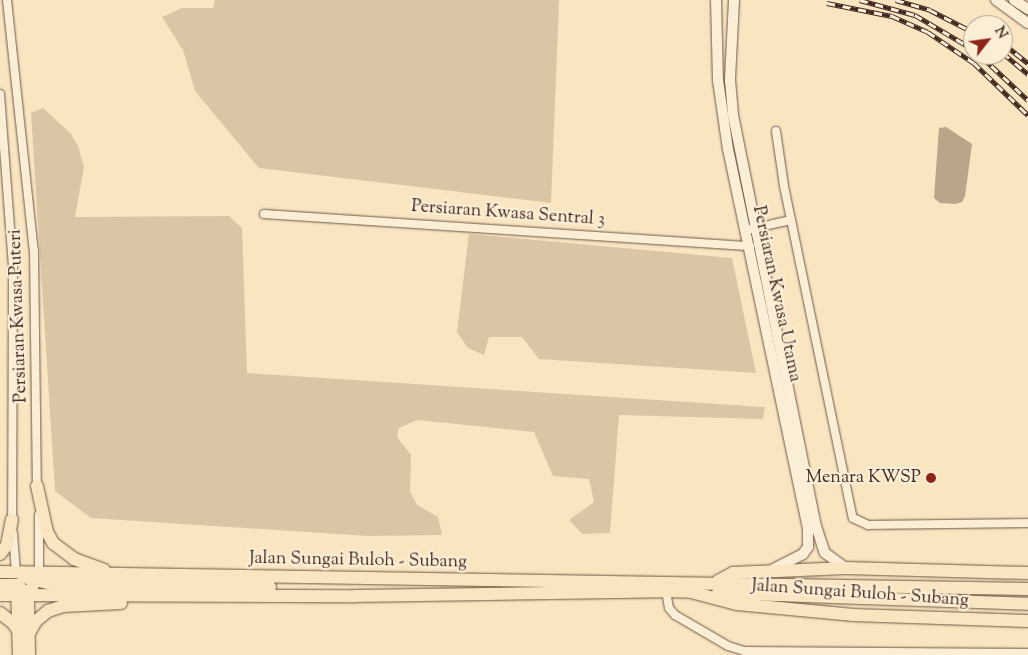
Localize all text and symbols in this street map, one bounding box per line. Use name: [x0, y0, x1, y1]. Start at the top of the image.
north arrow: [963, 15, 1013, 65]
text: N: [989, 23, 1012, 43]
street label: Persiaran Kwasa Sentral 3: [410, 196, 606, 232]
street label: Persiaran Kwasa Utama: [747, 204, 805, 384]
street label: Persiaran Kwasa Puteri: [5, 229, 33, 403]
place label: Menara KWSP: [806, 467, 921, 489]
marker: Menara KWSP: [925, 472, 937, 484]
street label: Jalan Sungai Buloh - Subang: [249, 548, 467, 574]
street label: Jalan Sungai Buloh - Subang: [751, 576, 969, 612]

